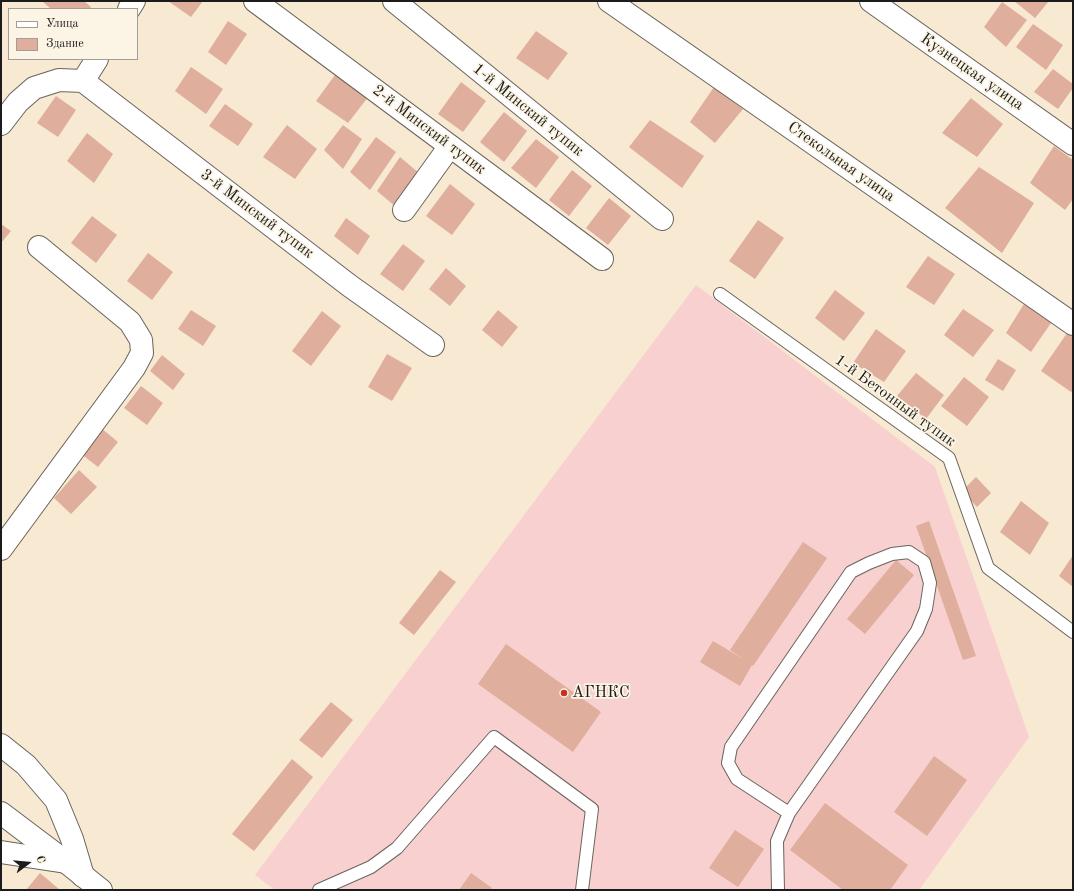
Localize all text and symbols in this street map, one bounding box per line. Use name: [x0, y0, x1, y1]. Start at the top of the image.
legend: [8, 8, 138, 60]
text: Улица: [46, 18, 79, 30]
street label: Кузнецкая улица: [917, 29, 1027, 115]
text: Здание: [46, 38, 84, 50]
street label: 1-й Минский тупик: [469, 59, 587, 161]
street label: 2-й Минский тупик: [368, 81, 490, 179]
street label: Стекольная улица: [784, 118, 898, 206]
street label: 3-й Минский тупик: [196, 165, 318, 263]
street label: 1-й Бетонный тупик: [831, 351, 959, 451]
place label: АГНКС: [572, 683, 630, 703]
marker: АГНКС: [559, 688, 569, 698]
north arrow: [8, 843, 48, 883]
text: С: [34, 855, 46, 865]

